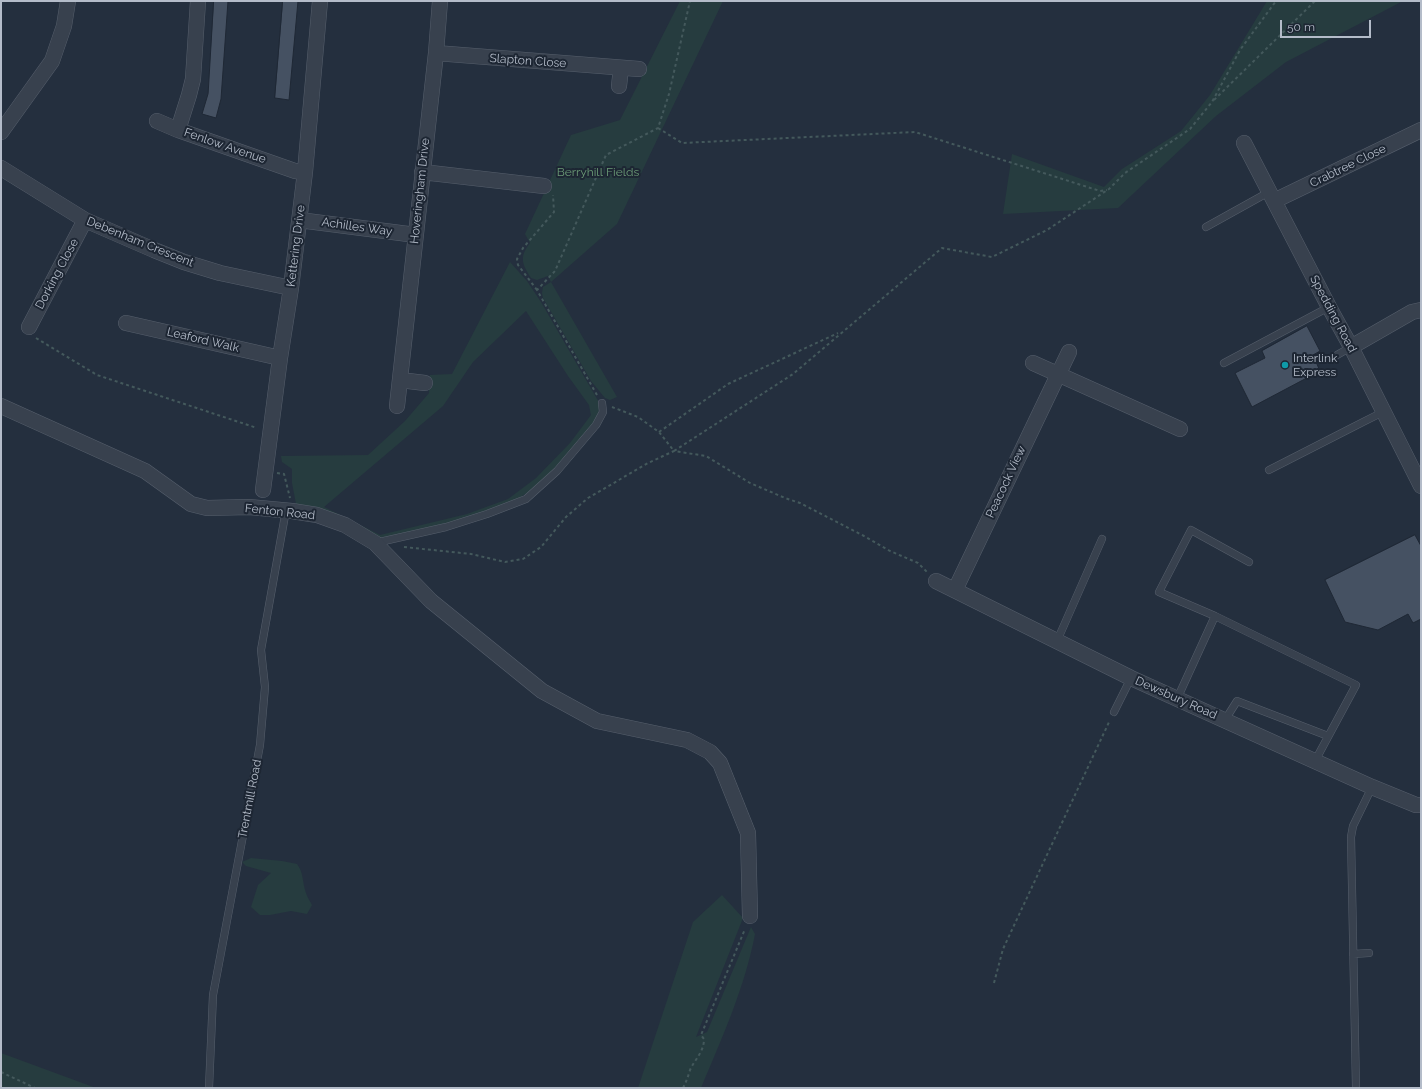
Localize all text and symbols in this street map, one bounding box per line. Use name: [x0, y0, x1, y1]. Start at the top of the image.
scale bar: [1282, 12, 1373, 38]
text: 50 m: [1287, 20, 1315, 34]
street label: Slapton Close: [489, 51, 567, 71]
street label: Fenlow Avenue: [182, 125, 268, 167]
street label: Hoveringham Drive: [407, 137, 433, 245]
street label: Crabtree Close: [1308, 141, 1388, 191]
park label: Berryhill Fields: [557, 165, 639, 179]
street label: Kettering Drive: [284, 204, 308, 288]
street label: Debenham Crescent: [84, 214, 196, 270]
street label: Achilles Way: [321, 215, 393, 239]
street label: Dorking Close: [32, 236, 82, 312]
street label: Spedding Road: [1307, 273, 1359, 355]
street label: Leaford Walk: [165, 325, 241, 355]
place label: Interlink Express: [1293, 351, 1337, 379]
marker: Interlink Express: [1280, 360, 1290, 370]
street label: Peacock View: [983, 444, 1029, 520]
street label: Fenton Road: [244, 501, 316, 523]
street label: Dewsbury Road: [1133, 674, 1219, 722]
street label: Trentmill Road: [235, 758, 265, 840]

